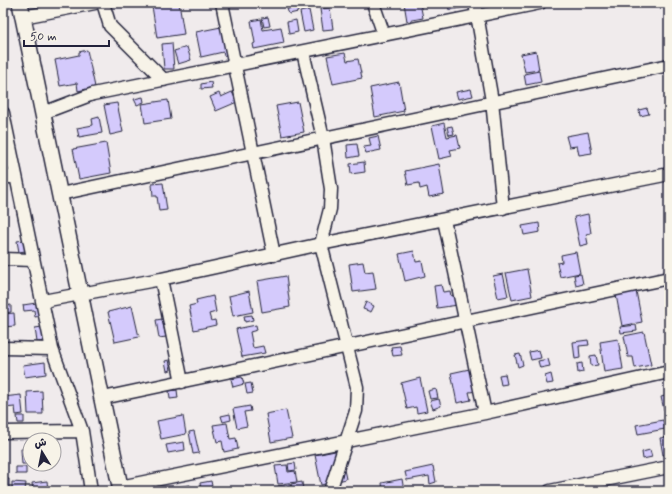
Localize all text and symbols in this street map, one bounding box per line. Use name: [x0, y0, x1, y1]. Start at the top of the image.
scale bar: [24, 22, 109, 48]
text: 50 m: [30, 29, 57, 45]
north arrow: [22, 432, 62, 472]
text: ش: [33, 435, 48, 451]

